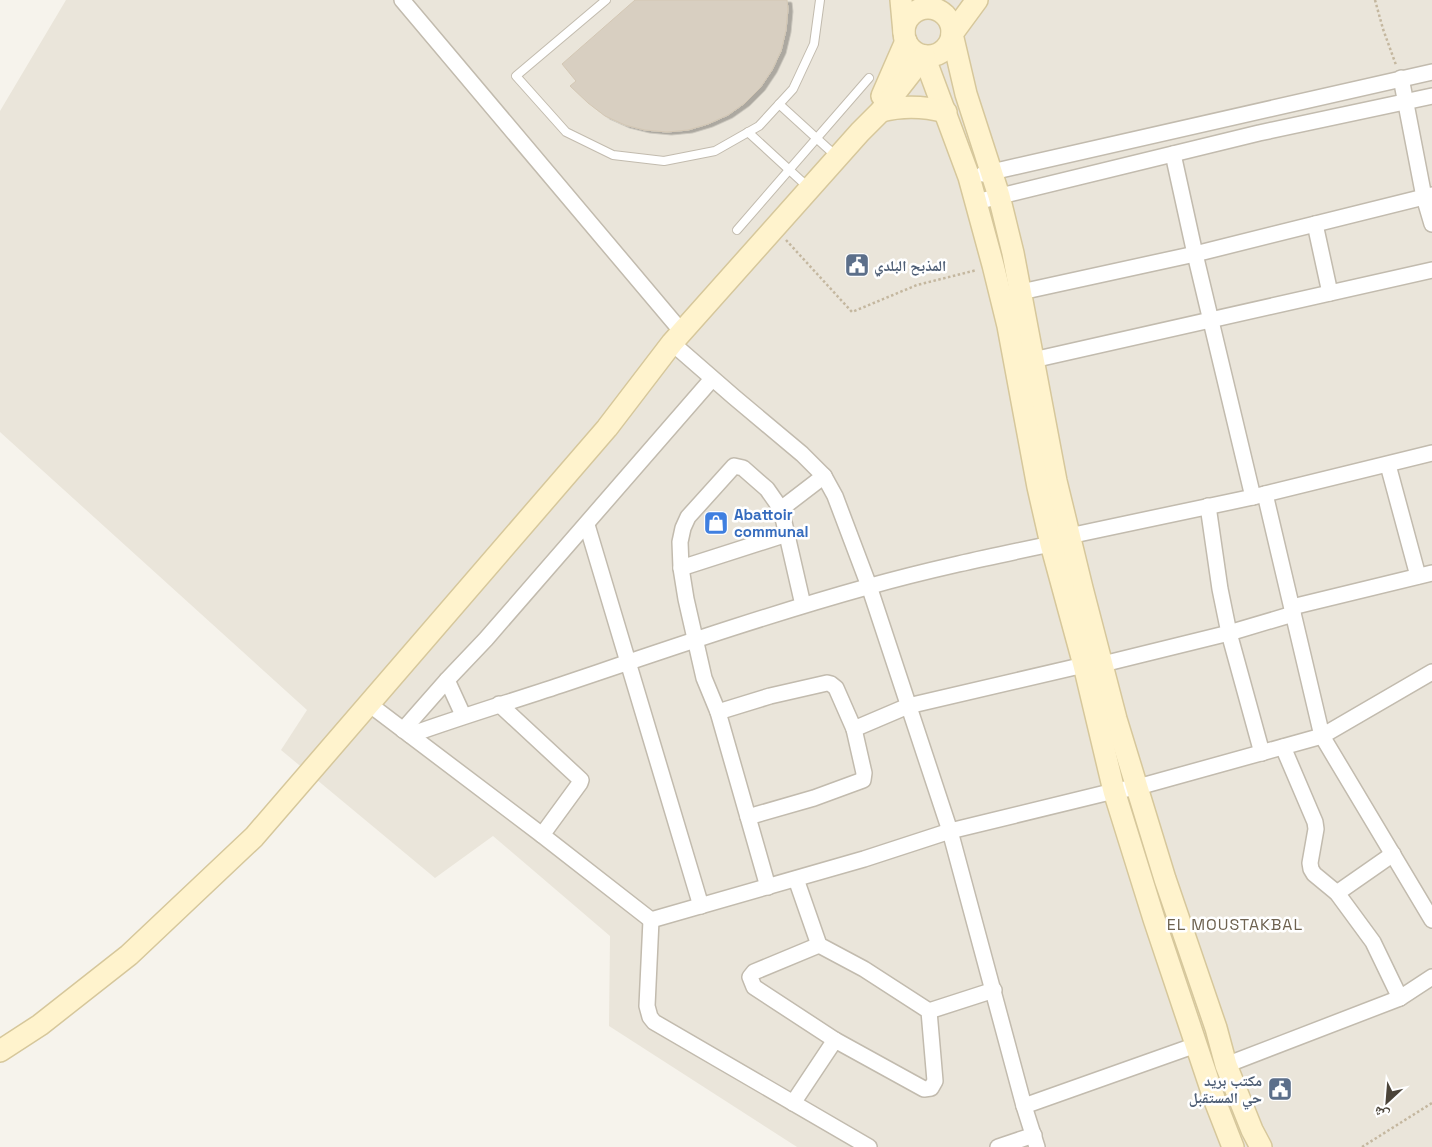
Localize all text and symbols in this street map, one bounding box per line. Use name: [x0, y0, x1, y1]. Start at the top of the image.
public building icon: المذبح البلدي: [844, 252, 870, 278]
place label: المذبح البلدي: [874, 256, 946, 277]
place label: Abattoir communal: [734, 505, 809, 541]
shop icon: Abattoir communal: [703, 510, 729, 536]
district label: EL MOUSTAKBAL: [1167, 914, 1303, 935]
place label: مكتب بريد حي المستقبل: [1189, 1071, 1262, 1109]
public building icon: مكتب بريد حي المستقبل: [1267, 1076, 1293, 1102]
north arrow: [1362, 1077, 1412, 1127]
text: ش: [1371, 1102, 1392, 1125]

